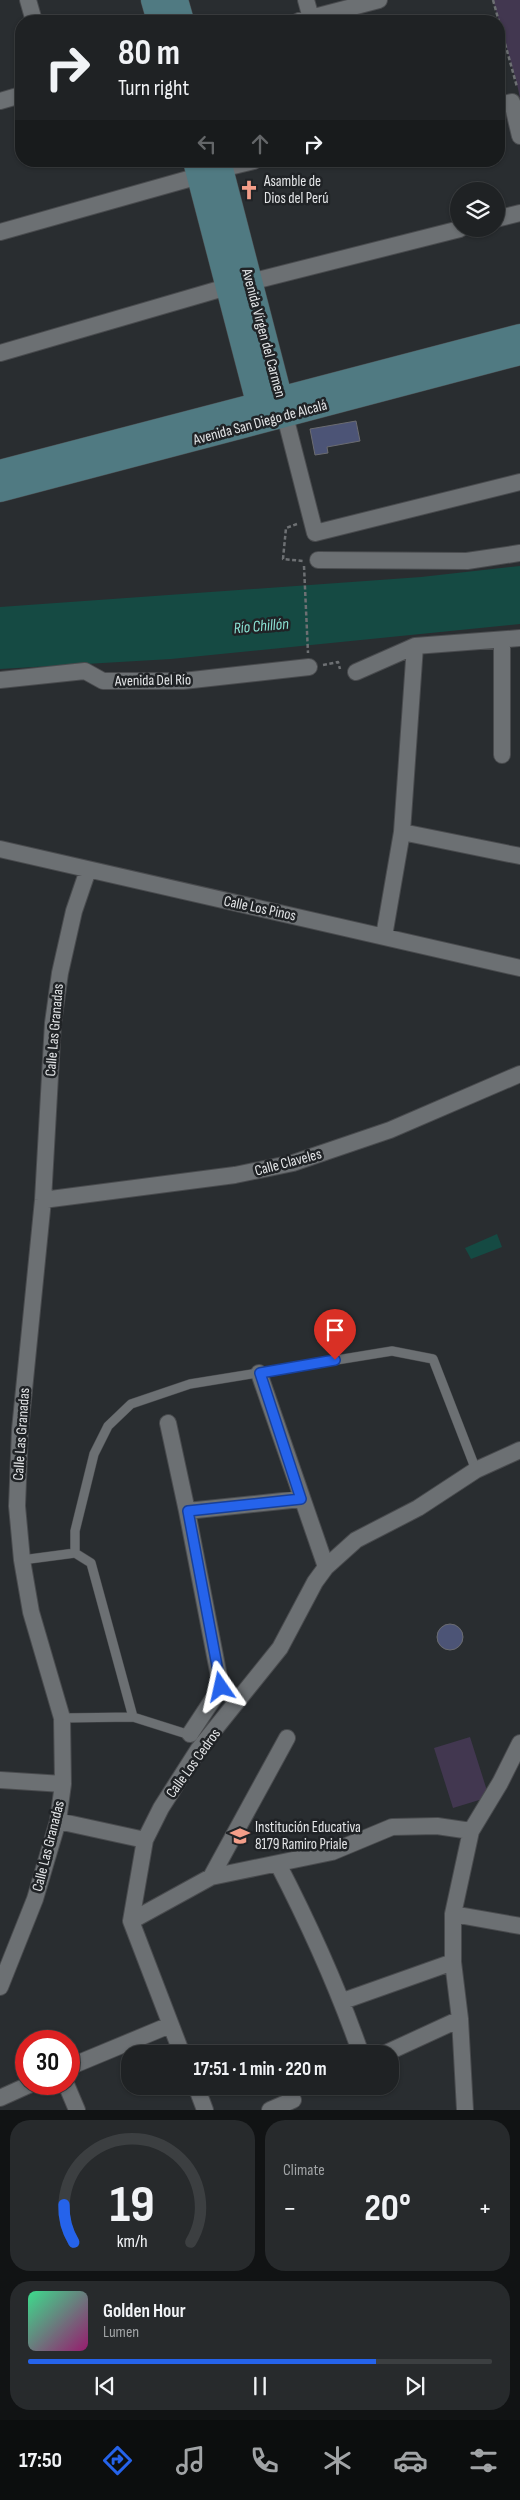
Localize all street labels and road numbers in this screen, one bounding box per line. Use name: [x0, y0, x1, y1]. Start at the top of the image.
street label: Avenida Vírgen del Carmen: [237, 266, 290, 400]
street label: Avenida San Diego de Alcalá: [190, 395, 329, 450]
street label: Avenida Del Río: [114, 670, 191, 691]
street label: Calle Los Pinos: [222, 892, 298, 925]
street label: Calle Las Granadas: [41, 983, 68, 1077]
street label: Calle Claveles: [253, 1144, 324, 1181]
street label: Calle Las Granadas: [9, 1387, 34, 1481]
street label: Calle Los Cedros: [162, 1725, 225, 1802]
street label: Calle Las Granadas: [28, 1799, 69, 1893]

